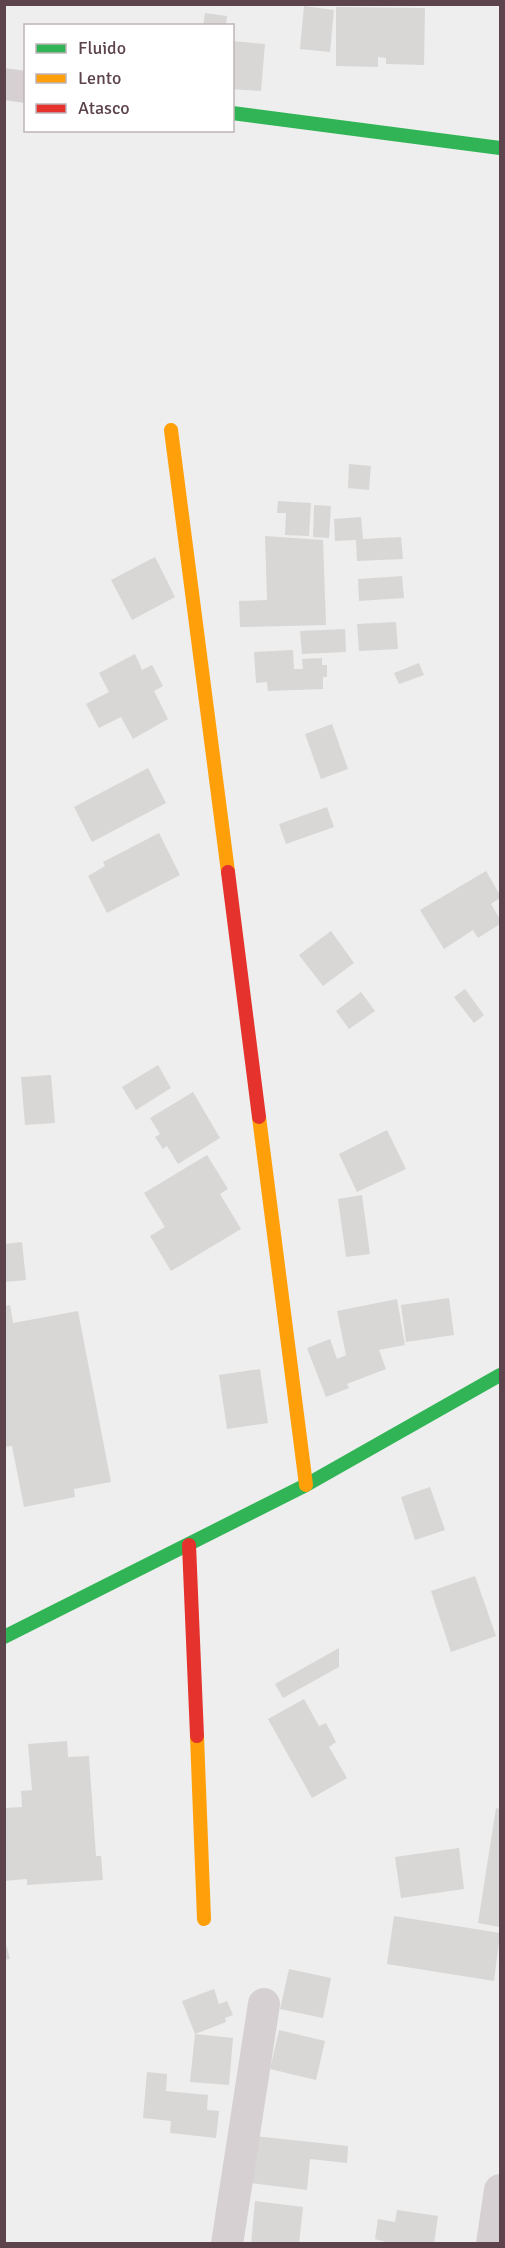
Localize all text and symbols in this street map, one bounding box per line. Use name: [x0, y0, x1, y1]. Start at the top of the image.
legend: [24, 24, 234, 132]
text: Fluido: [78, 37, 126, 59]
text: Lento: [78, 67, 121, 89]
text: Atasco: [78, 97, 130, 119]

